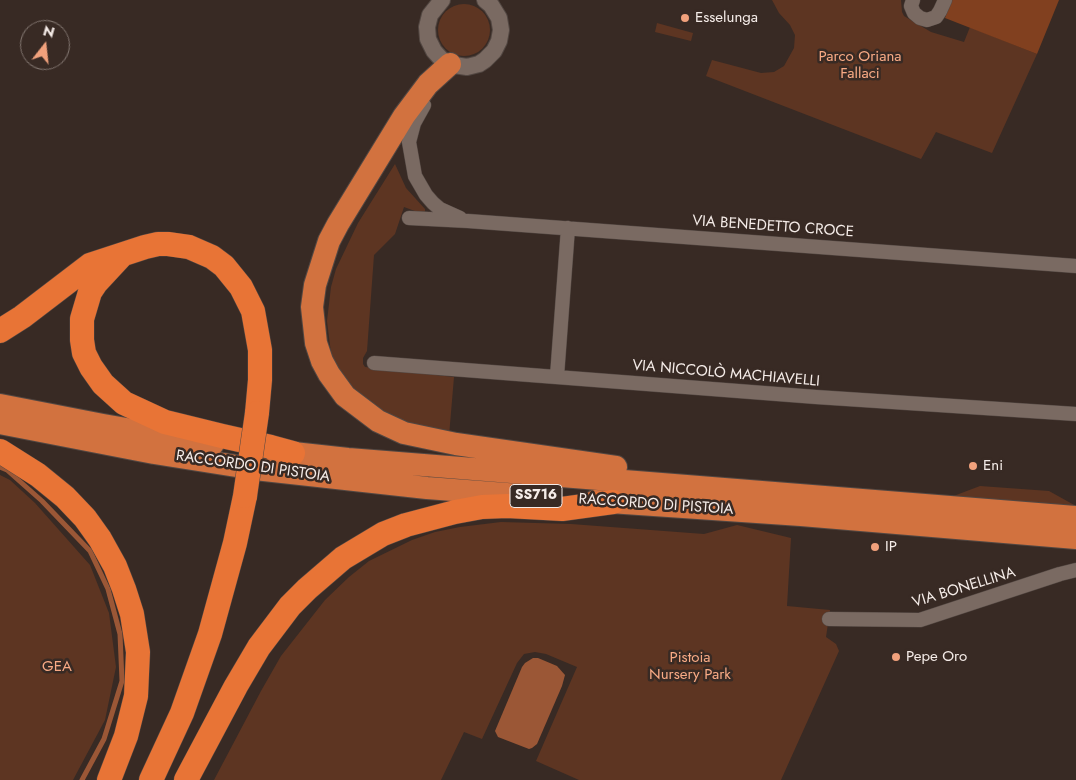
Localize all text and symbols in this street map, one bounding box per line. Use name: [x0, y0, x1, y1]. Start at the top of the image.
place label: Esselunga: [695, 9, 758, 27]
marker: Esselunga: [679, 12, 691, 24]
north arrow: [20, 20, 70, 70]
text: N: [41, 20, 57, 43]
park label: Parco Oriana Fallaci: [819, 48, 901, 83]
street label: VIA BENEDETTO CROCE: [692, 212, 854, 242]
street label: VIA NICCOLÒ MACHIAVELLI: [631, 357, 821, 391]
street label: RACCORDO DI PISTOIA: [175, 447, 331, 487]
place label: Eni: [983, 457, 1003, 475]
marker: Eni: [967, 460, 979, 472]
road number: SS716: [510, 484, 562, 508]
street label: RACCORDO DI PISTOIA: [578, 491, 734, 519]
place label: IP: [885, 538, 897, 556]
marker: IP: [869, 541, 881, 553]
street label: VIA BONELLINA: [910, 564, 1018, 612]
place label: Pepe Oro: [906, 648, 967, 666]
park label: Pistoia Nursery Park: [649, 649, 731, 684]
marker: Pepe Oro: [890, 651, 902, 663]
park label: GEA: [42, 658, 72, 676]

